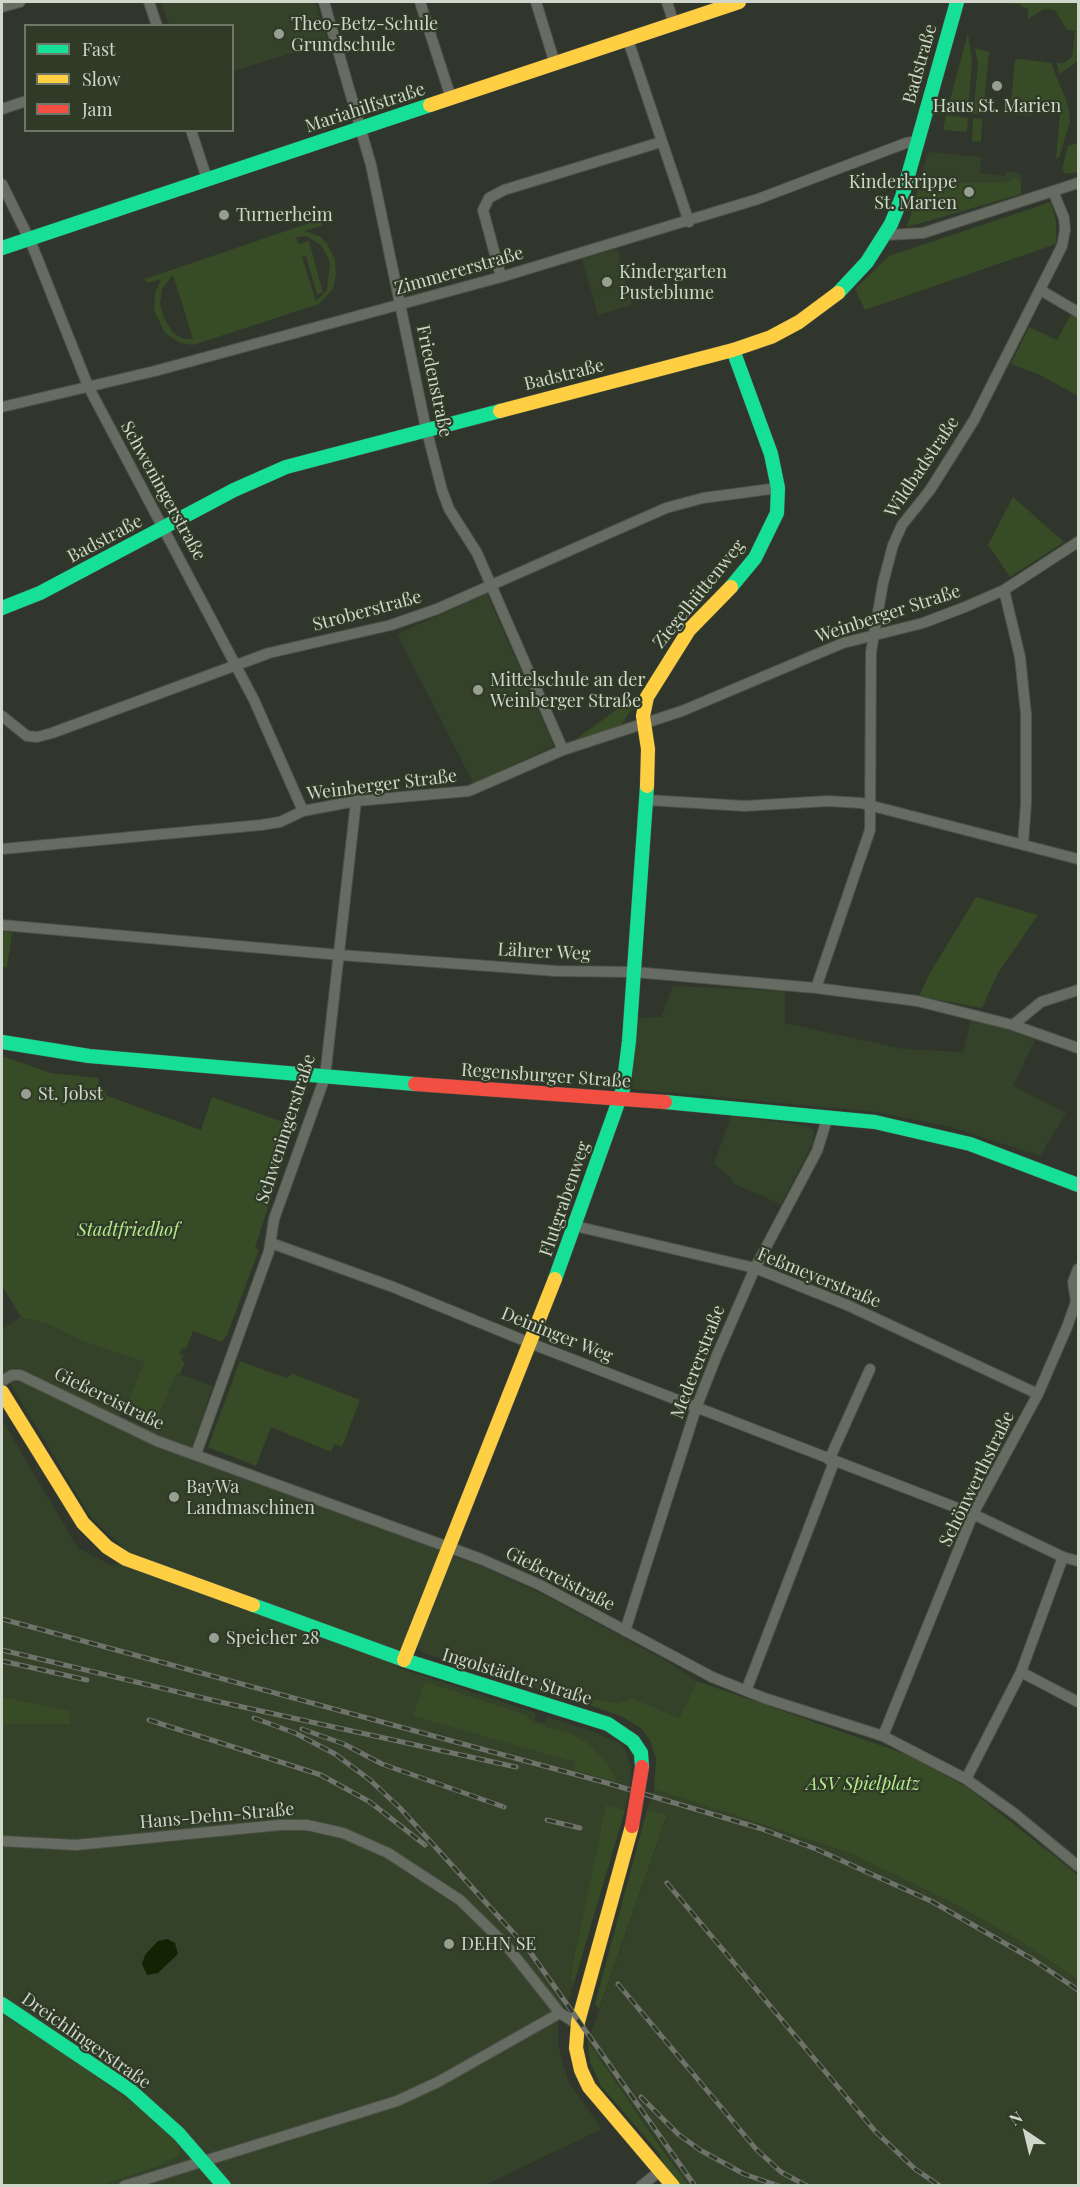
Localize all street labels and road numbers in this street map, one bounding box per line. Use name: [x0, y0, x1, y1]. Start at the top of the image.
street label: Badstraße: [898, 22, 942, 106]
street label: Mariahilfstraße: [302, 78, 428, 138]
street label: Zimmererstraße: [392, 242, 526, 300]
street label: Friedenstraße: [412, 323, 456, 439]
street label: Badstraße: [522, 355, 606, 395]
street label: Wildbadstraße: [880, 412, 964, 522]
street label: Schweningerstraße: [116, 418, 210, 564]
street label: Badstraße: [64, 510, 146, 568]
street label: Ziegelhüttenweg: [649, 535, 749, 653]
street label: Weinberger Straße: [813, 580, 963, 648]
street label: Stroberstraße: [310, 586, 424, 636]
street label: Weinberger Straße: [306, 765, 458, 805]
street label: Lährer Weg: [497, 939, 591, 965]
street label: Schweningerstraße: [252, 1052, 320, 1206]
street label: Regensburger Straße: [460, 1059, 632, 1093]
street label: Flutgrabenweg: [535, 1139, 595, 1259]
street label: Feßmeyerstraße: [754, 1243, 884, 1313]
street label: Medererstraße: [666, 1302, 730, 1422]
street label: Deininger Weg: [498, 1303, 616, 1367]
street label: Gießereistraße: [50, 1363, 168, 1435]
street label: Schönwerthstraße: [935, 1408, 1019, 1550]
street label: Gießereistraße: [502, 1542, 618, 1616]
street label: Ingolstädter Straße: [440, 1644, 594, 1710]
street label: Hans-Dehn-Straße: [139, 1798, 295, 1834]
street label: Dreichlingerstraße: [17, 1988, 155, 2094]

